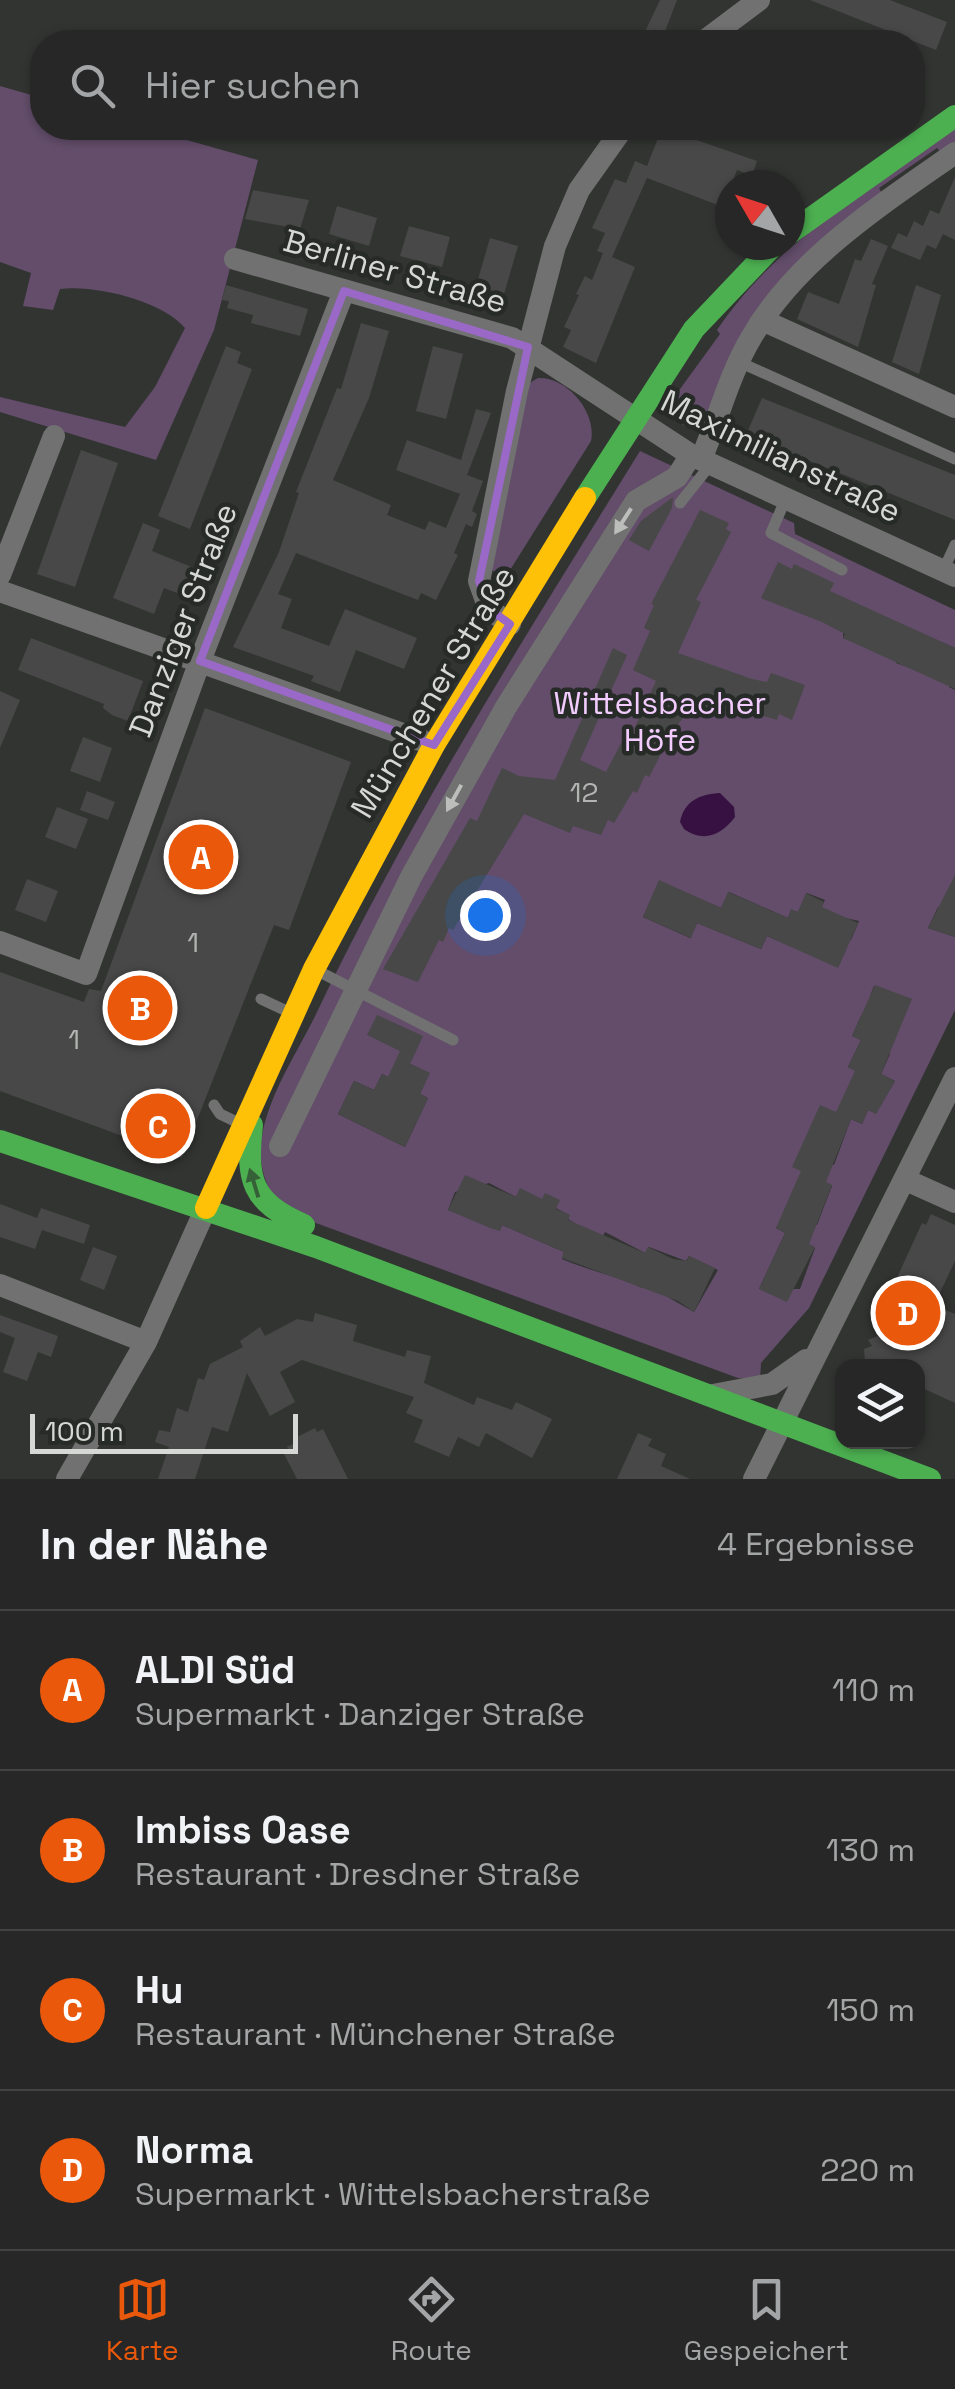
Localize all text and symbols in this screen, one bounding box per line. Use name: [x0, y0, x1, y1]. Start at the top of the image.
search box: [30, 30, 925, 140]
icon: search: [65, 58, 120, 113]
text: Hier suchen: [145, 61, 361, 109]
north arrow: [715, 170, 805, 260]
street label: Berliner Straße: [279, 220, 511, 322]
street label: Maximilianstraße: [654, 381, 908, 531]
street label: Danziger Straße: [120, 498, 246, 742]
one-way arrow: [615, 507, 633, 534]
street label: Münchener Straße: [342, 559, 524, 825]
park label: Wittelsbacher Höfe: [554, 683, 766, 760]
house number: 12: [570, 774, 598, 810]
one-way arrow: [446, 784, 464, 812]
pin: A: [168, 820, 234, 894]
your location: [460, 890, 511, 941]
house number: 1: [187, 924, 199, 960]
pin: B: [108, 970, 172, 1046]
house number: 1: [68, 1021, 80, 1057]
pin: C: [126, 1088, 190, 1164]
one-way arrow: [246, 1167, 261, 1198]
pin: D: [876, 1276, 940, 1350]
map controls: [835, 1359, 925, 1449]
button: layers: [835, 1359, 925, 1449]
scale bar: [30, 1409, 298, 1454]
text: 100 m: [45, 1413, 124, 1449]
text: In der Nähe: [40, 1518, 268, 1571]
text: 4 Ergebnisse: [717, 1524, 915, 1564]
text: ALDI Süd: [135, 1646, 295, 1694]
text: A: [62, 1670, 83, 1710]
text: 110 m: [832, 1670, 915, 1710]
text: Supermarkt · Danziger Straße: [135, 1694, 585, 1734]
text: Imbiss Oase: [135, 1806, 351, 1854]
text: B: [62, 1830, 83, 1870]
text: 130 m: [826, 1830, 915, 1870]
text: Restaurant · Dresdner Straße: [135, 1854, 580, 1894]
text: Hu: [135, 1966, 183, 2014]
text: C: [62, 1990, 83, 2030]
text: 150 m: [826, 1990, 915, 2030]
text: Restaurant · Münchener Straße: [135, 2014, 616, 2054]
text: Norma: [135, 2126, 253, 2174]
text: D: [62, 2150, 83, 2190]
text: 220 m: [820, 2150, 915, 2190]
text: Supermarkt · Wittelsbacherstraße: [135, 2174, 651, 2214]
tab: Karte: [106, 2272, 179, 2368]
tab: Route: [391, 2272, 472, 2368]
tab: Gespeichert: [684, 2272, 849, 2368]

